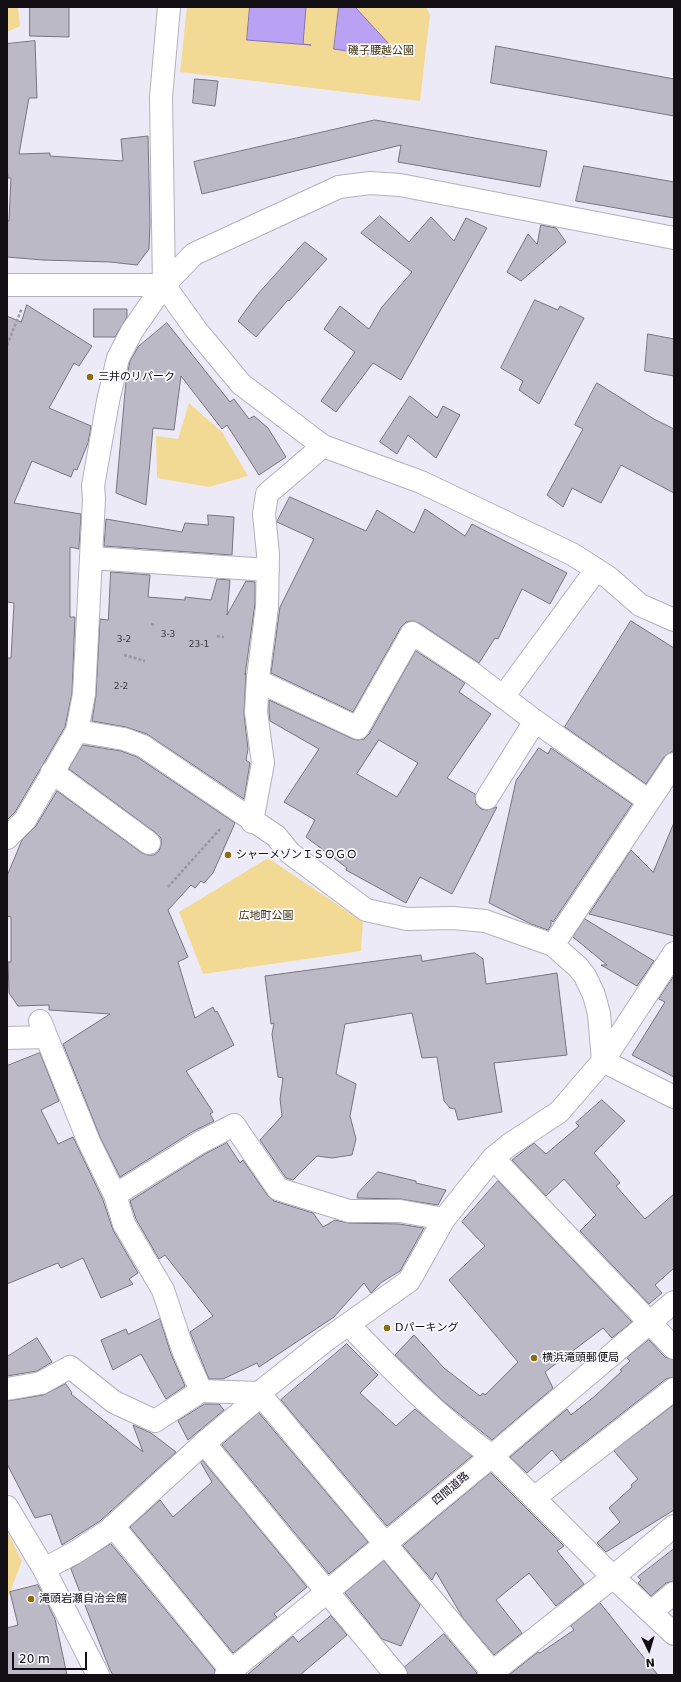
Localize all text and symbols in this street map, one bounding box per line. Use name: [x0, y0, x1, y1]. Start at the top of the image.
park label: 磯子腰越公園: [348, 44, 414, 58]
place label: 三井のリパーク: [98, 370, 175, 384]
marker: 三井のリパーク: [85, 372, 95, 382]
house number: 3-3: [161, 630, 175, 640]
house number: 3-2: [117, 635, 131, 645]
house number: 23-1: [189, 640, 209, 650]
house number: 2-2: [114, 682, 128, 692]
place label: シャーメゾンＩＳＯＧＯ: [236, 848, 357, 862]
marker: シャーメゾンＩＳＯＧＯ: [223, 850, 233, 860]
park label: 広地町公園: [239, 909, 293, 923]
place label: Dパーキング: [395, 1321, 458, 1335]
marker: Dパーキング: [382, 1323, 392, 1333]
place label: 横浜滝頭郵便局: [542, 1351, 619, 1365]
marker: 横浜滝頭郵便局: [529, 1353, 539, 1363]
street label: 四間道路: [430, 1470, 472, 1508]
place label: 滝頭岩瀬自治会館: [39, 1592, 127, 1606]
marker: 滝頭岩瀬自治会館: [26, 1594, 36, 1604]
north arrow: [629, 1630, 669, 1670]
scale bar: [14, 1644, 89, 1670]
text: 20 m: [19, 1652, 50, 1666]
text: N: [645, 1656, 655, 1669]

